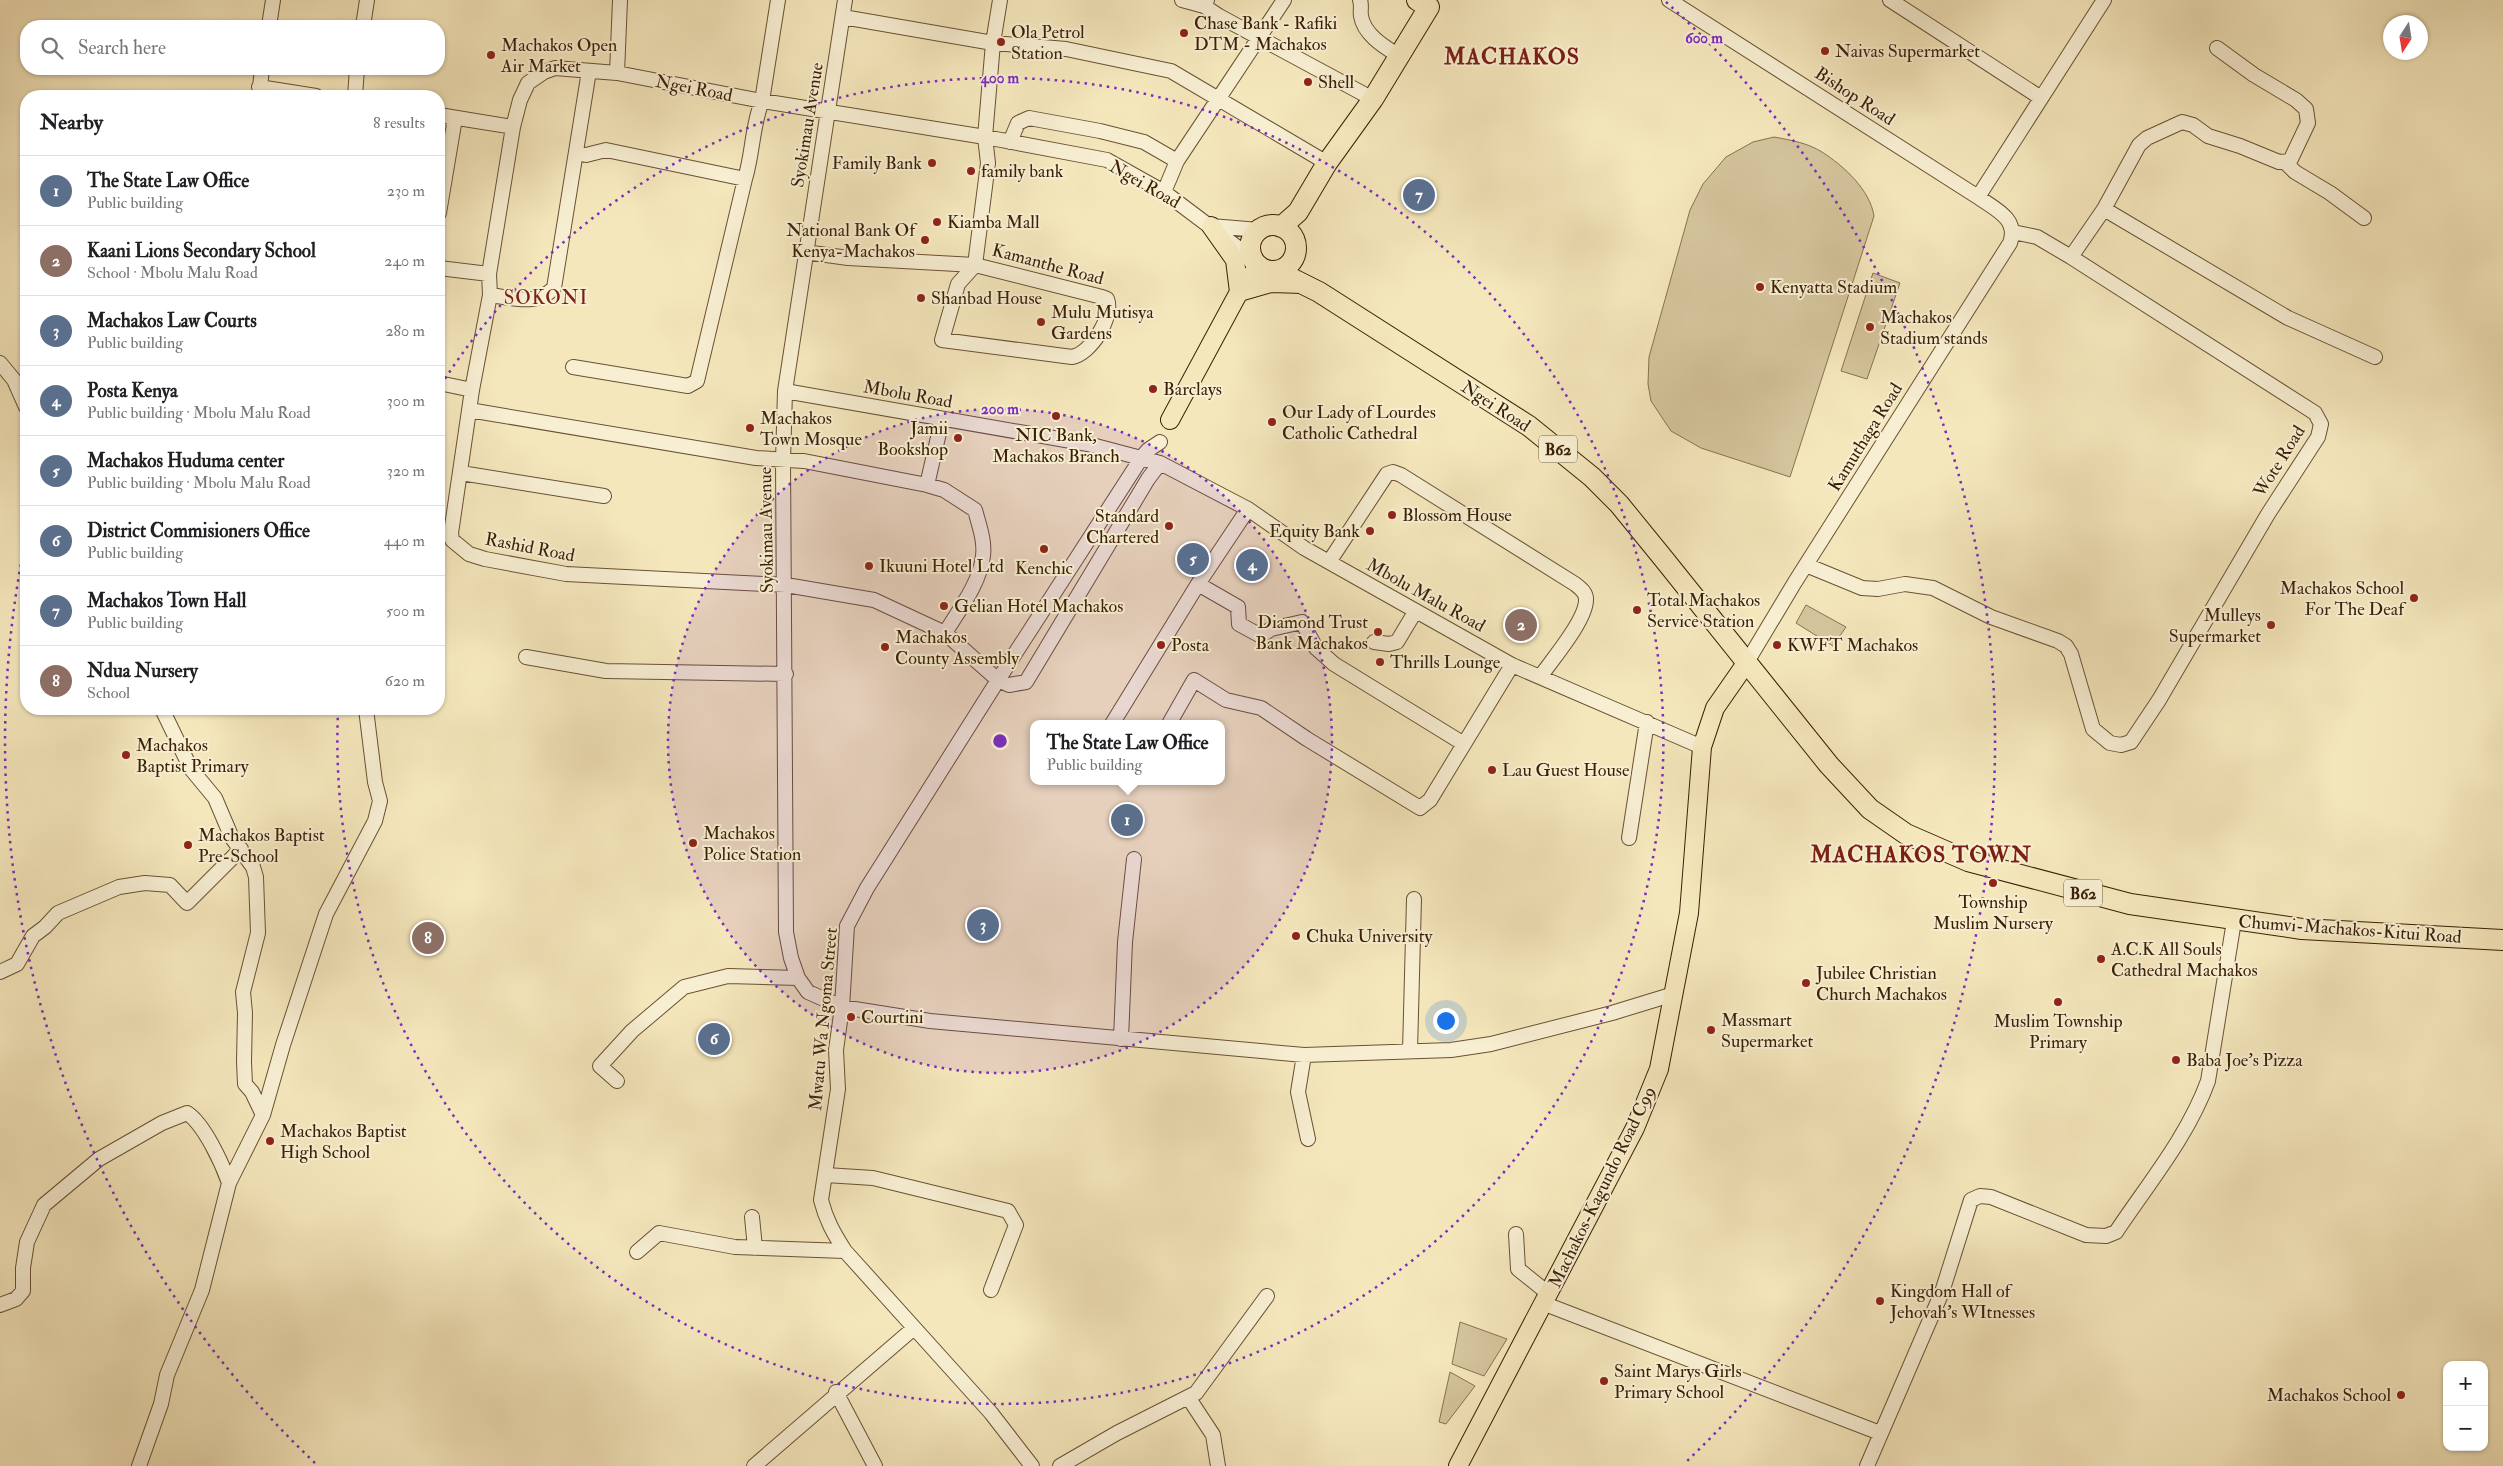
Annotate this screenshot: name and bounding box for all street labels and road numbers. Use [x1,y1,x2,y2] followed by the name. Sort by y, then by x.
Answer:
[786,60,829,189] street label: Syokimau Avenue
[1810,62,1899,131] street label: Bishop Road
[653,70,735,107] street label: Ngei Road
[1105,155,1185,214] street label: Ngei Road
[989,239,1106,290] street label: Kamanthe Road
[862,375,954,414] street label: Mbolu Road
[1457,375,1535,437] street label: Ngei Road
[1823,379,1908,496] street label: Kamuthaga Road
[2248,421,2310,502] street label: Wote Road
[1539,436,1577,462] road number: B62
[754,466,779,593] street label: Syokimau Avenue
[483,528,577,567] street label: Rashid Road
[1362,553,1489,638] street label: Mbolu Malu Road
[2064,880,2102,906] road number: B62
[2238,910,2463,949] street label: Chumvi-Machakos-Kitui Road
[804,926,843,1112] street label: Mwatu Wa Ngoma Street
[1544,1083,1661,1292] street label: Machakos-Kagundo Road C99

